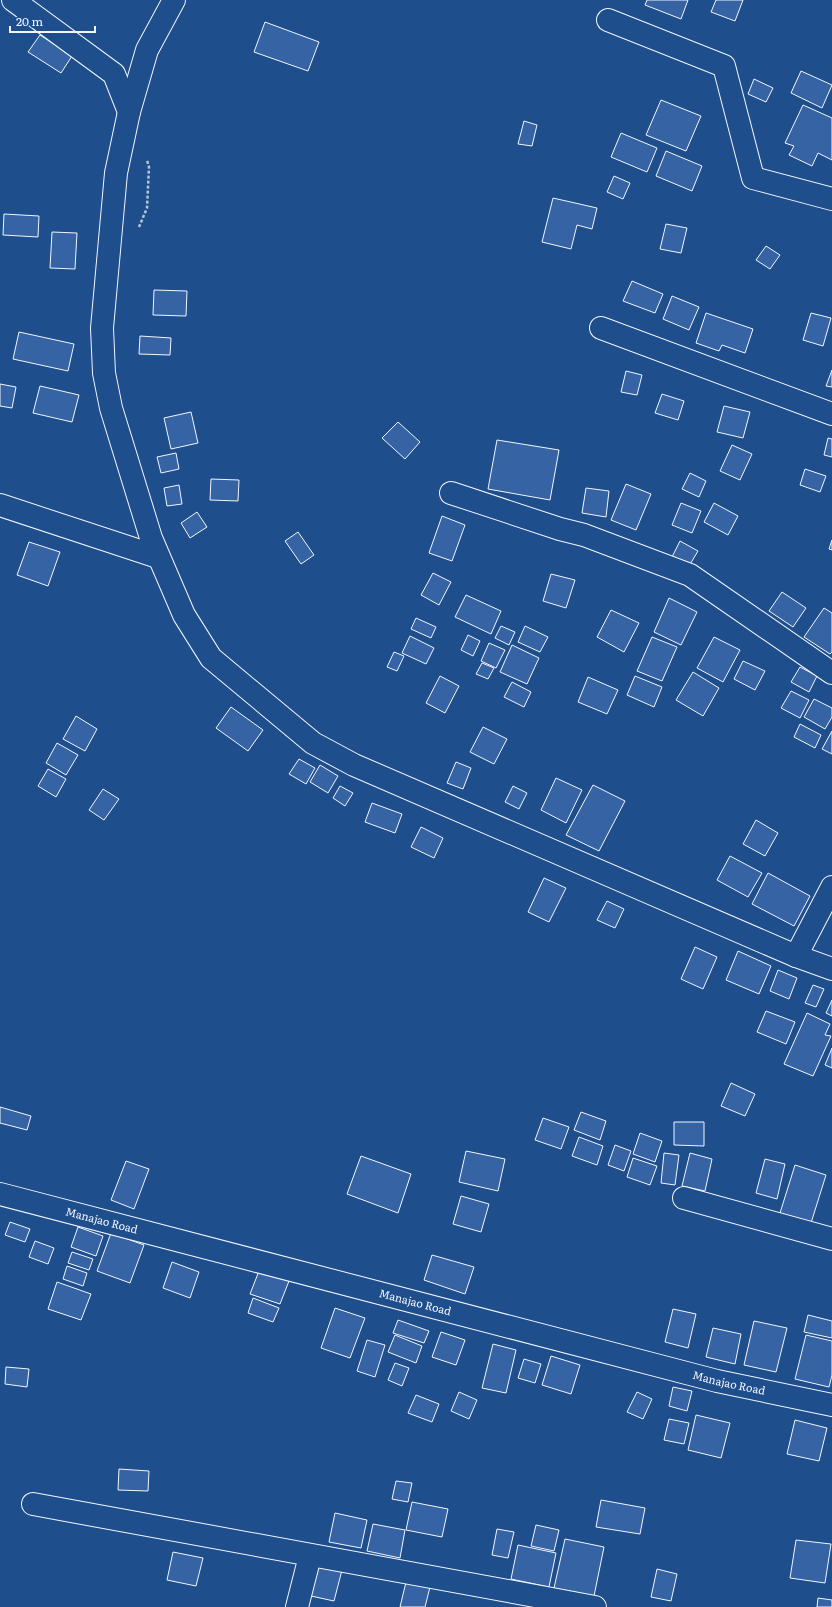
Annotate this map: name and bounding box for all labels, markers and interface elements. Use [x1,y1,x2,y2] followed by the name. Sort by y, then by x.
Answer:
[10,8,95,34] scale bar
[16,12,43,30] text: 20 m
[64,1202,140,1237] street label: Manajao Road
[377,1284,454,1318] street label: Manajao Road
[691,1366,767,1398] street label: Manajao Road

